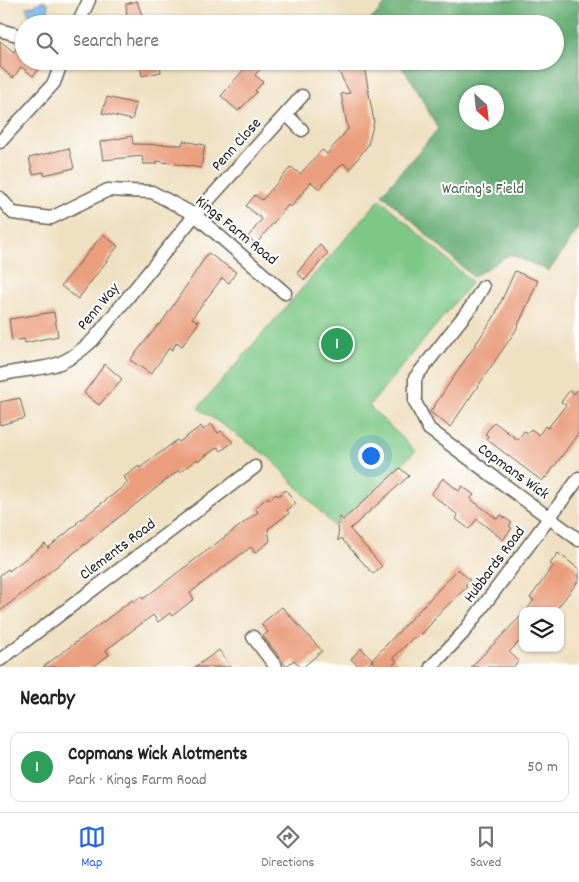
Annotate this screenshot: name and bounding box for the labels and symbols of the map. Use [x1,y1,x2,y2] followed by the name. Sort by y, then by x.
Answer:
[459,85,504,130] north arrow
[207,113,267,177] street label: Penn Close
[442,178,524,201] park label: Waring's Field
[190,191,282,271] street label: Kings Farm Road
[72,278,126,336] street label: Penn Way
[321,325,353,363] pin: 1
[472,438,554,506] street label: Copmans Wick
[358,443,384,469] your location
[75,514,161,586] street label: Clements Road
[459,522,531,608] street label: Hubbards Road

